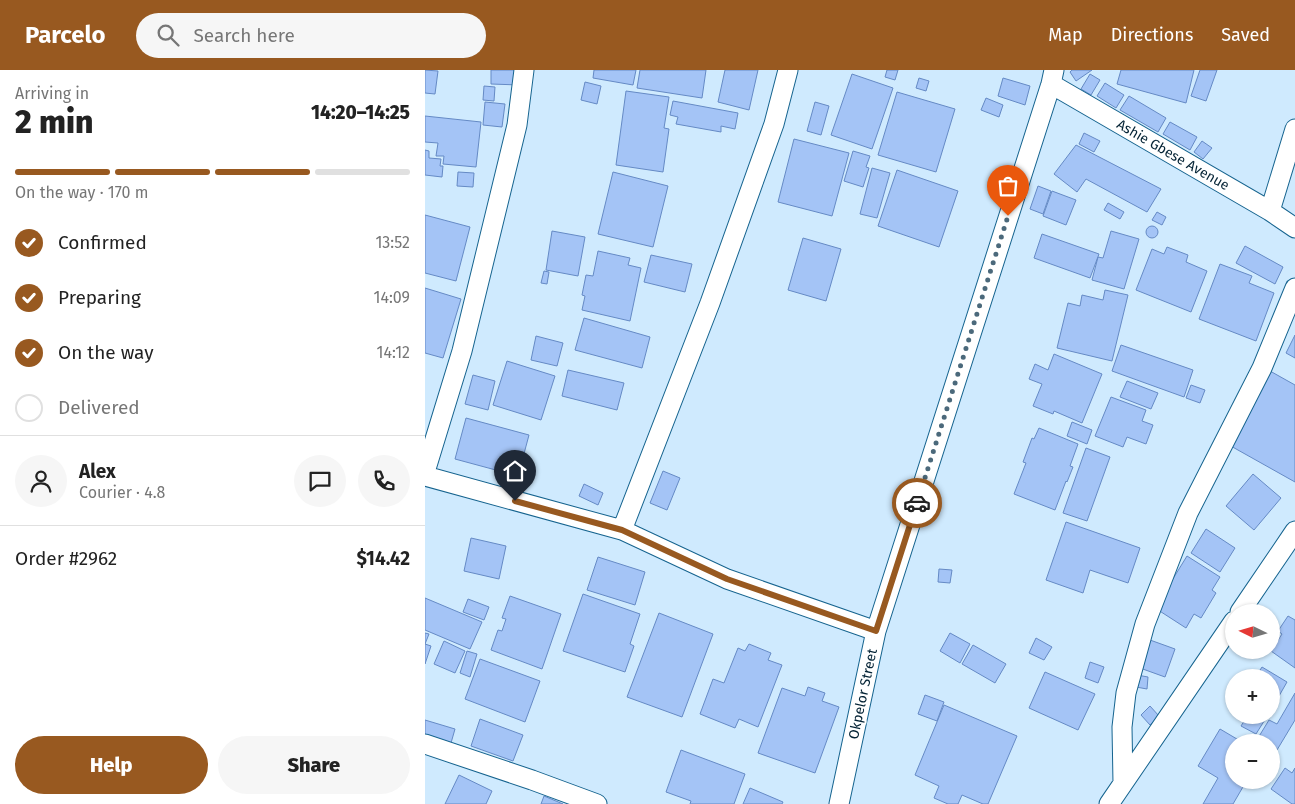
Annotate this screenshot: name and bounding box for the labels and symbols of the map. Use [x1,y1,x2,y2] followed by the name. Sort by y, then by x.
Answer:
[1114,116,1232,194] street label: Ashie Gbese Avenue
[987,165,1029,216] pin
[494,450,536,501] pin
[892,478,942,528] courier
[1225,604,1280,659] north arrow
[845,646,881,741] street label: Okpelor Street

